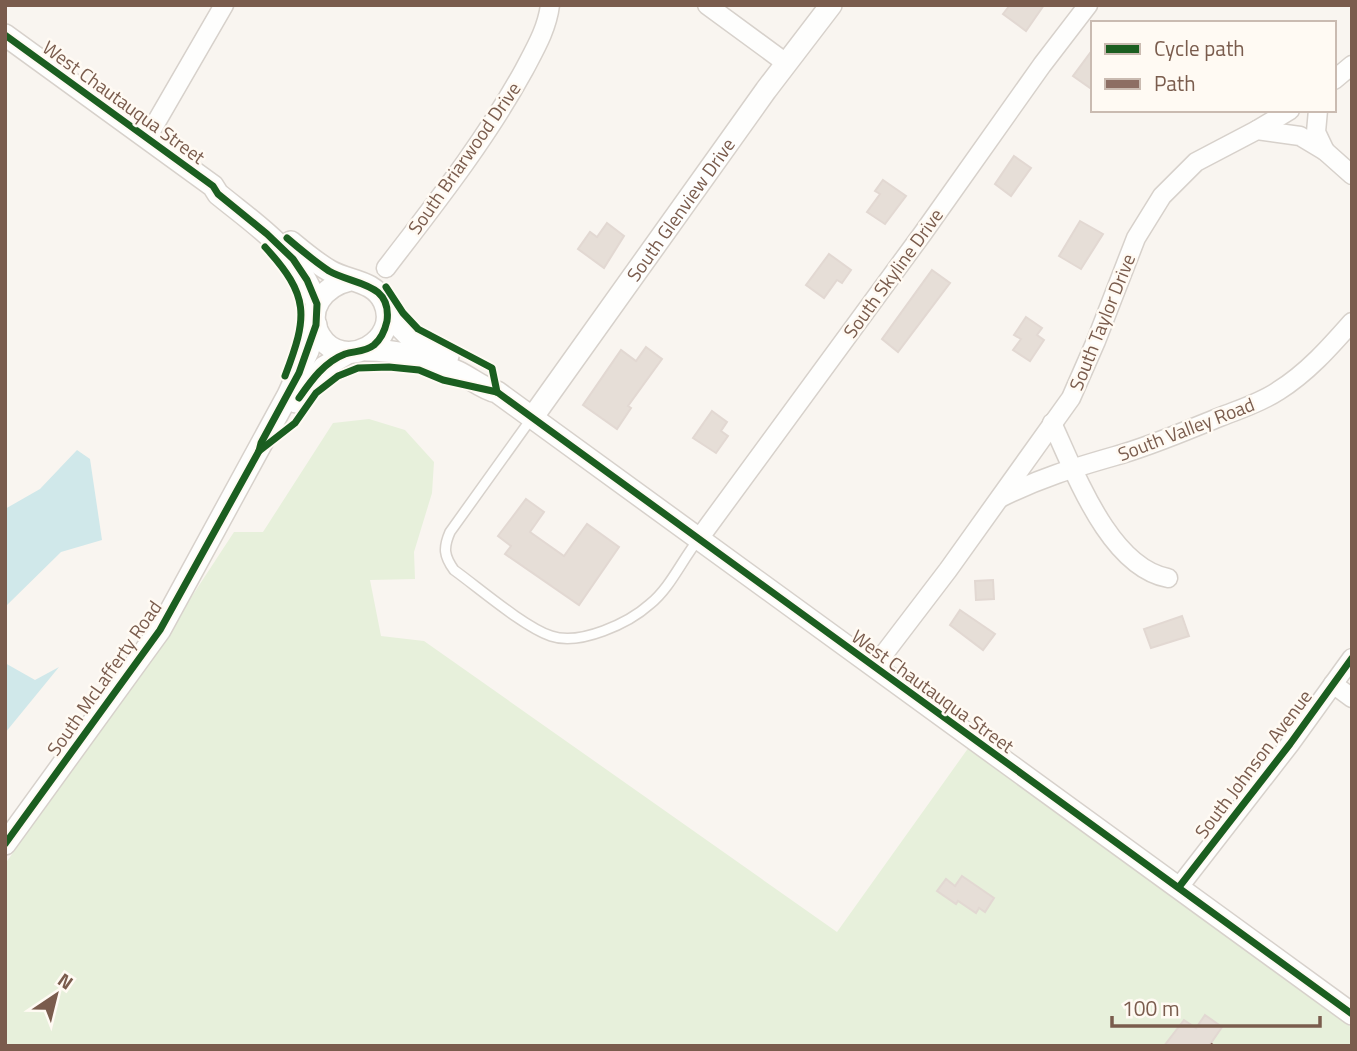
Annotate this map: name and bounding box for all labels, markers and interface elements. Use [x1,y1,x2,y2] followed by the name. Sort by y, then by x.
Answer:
[1091,21,1336,112] legend
[1154,32,1245,64] text: Cycle path
[37,33,212,171] street label: West Chautauqua Street
[1154,67,1196,99] text: Path
[400,76,527,240] street label: South Briarwood Drive
[619,132,742,287] street label: South Glenview Drive
[836,202,950,344] street label: South Skyline Drive
[1061,249,1142,395] street label: South Taylor Drive
[1113,389,1258,468] street label: South Valley Road
[39,594,168,761] street label: South McLafferty Road
[846,622,1021,760] street label: West Chautauqua Street
[1187,683,1318,844] street label: South Johnson Avenue
[21,960,91,1030] north arrow
[52,965,80,996] text: N
[1112,984,1320,1028] scale bar
[1122,992,1179,1024] text: 100 m

